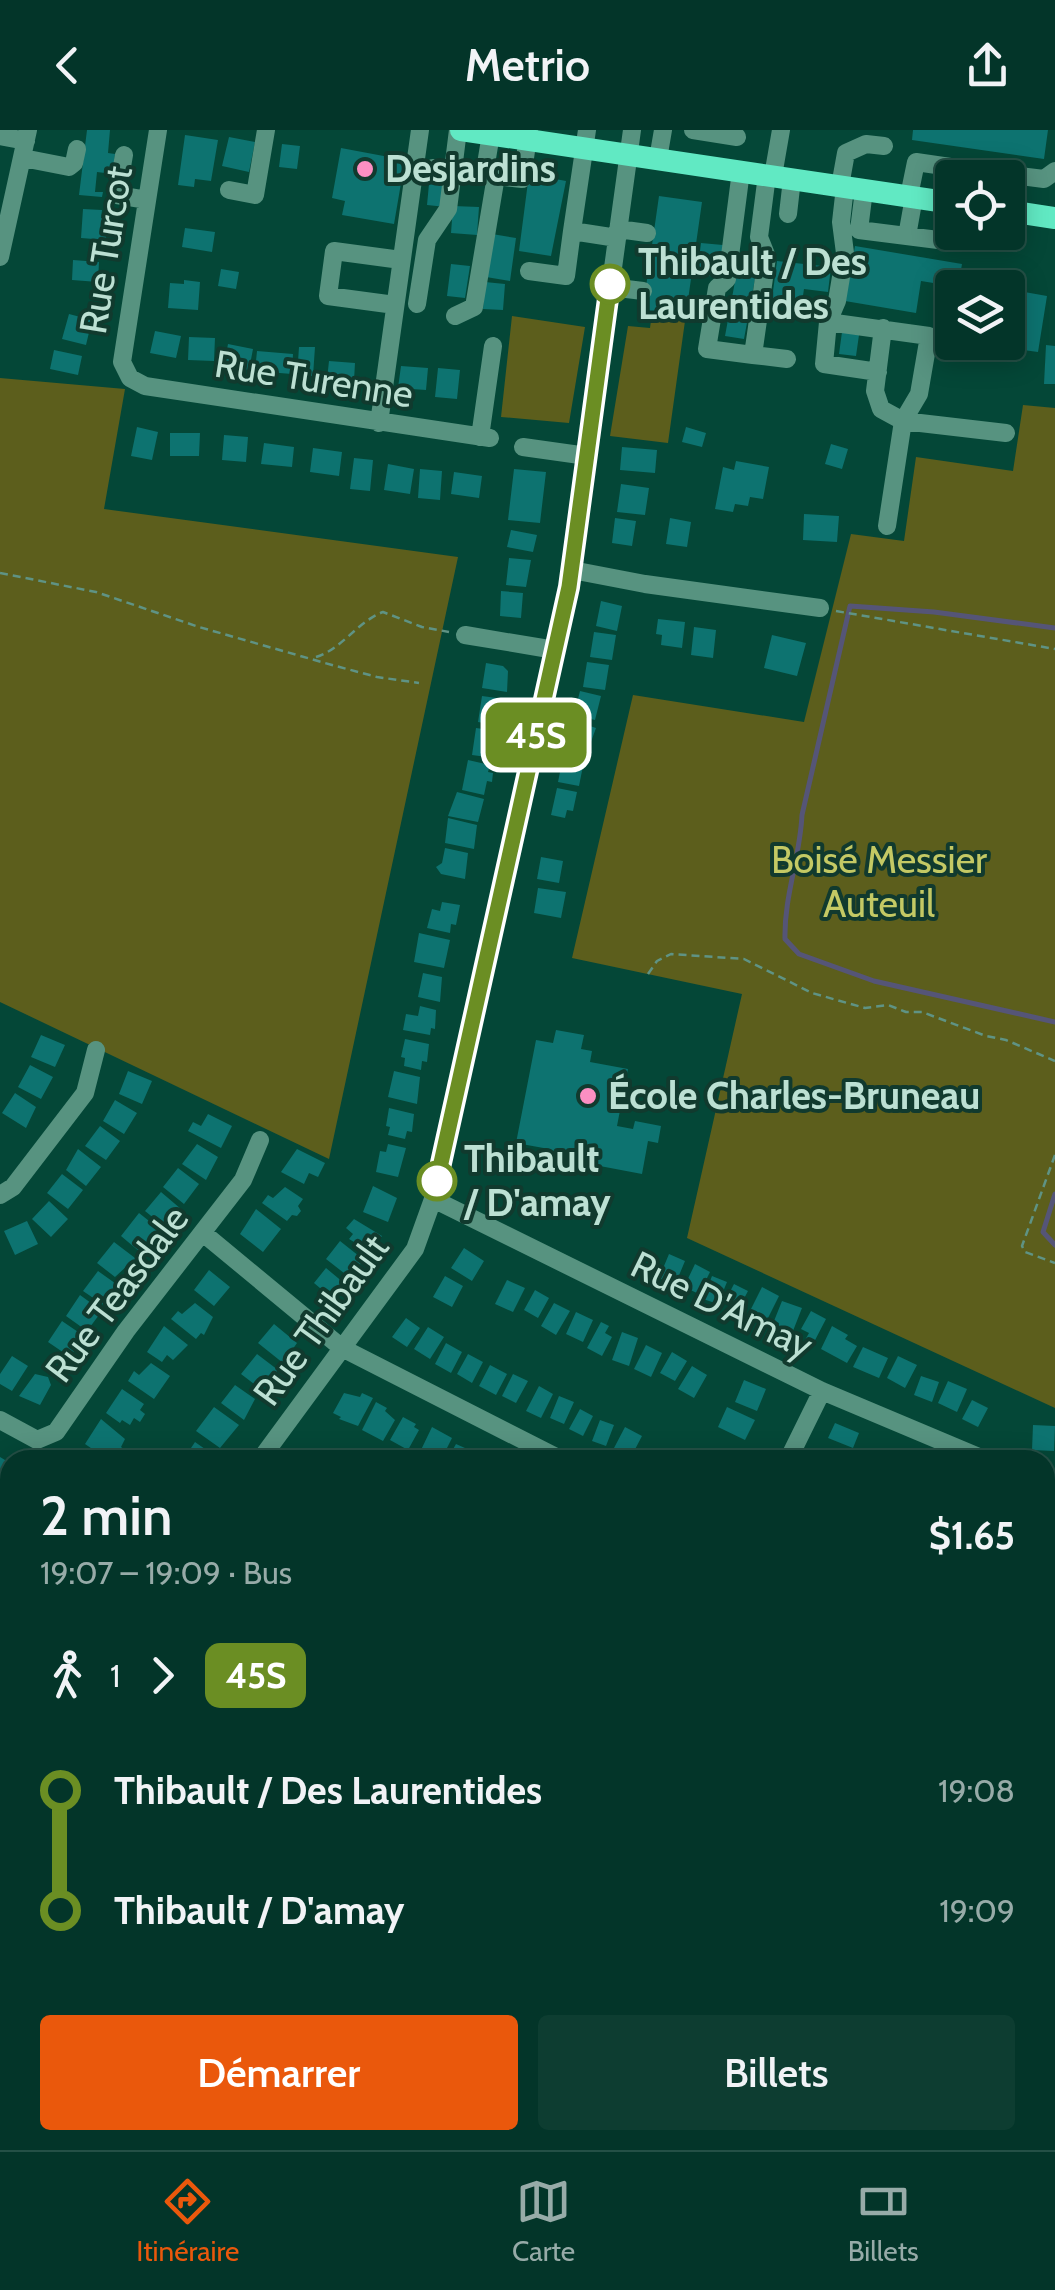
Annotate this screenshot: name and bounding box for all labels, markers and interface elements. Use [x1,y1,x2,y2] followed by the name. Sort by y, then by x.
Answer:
[40,38,95,93] icon: back
[465,38,590,92] text: Metrio
[960,38,1015,93] icon: share
[385,145,556,192] place label: Desjardins
[354,158,376,180] marker: Desjardins
[935,160,1025,360] map controls
[935,160,1025,250] button: locate
[69,163,142,337] street label: Rue Turcot
[638,238,867,329] place label: Thibault / Des Laurentides
[591,265,629,303] marker: Thibault / Des Laurentides
[935,270,1025,360] button: layers
[212,340,417,417] street label: Rue Turenne
[478,702,594,768] line badge: 45S
[506,714,566,757] text: 45S
[771,836,987,927] park label: Boisé Messier Auteuil
[608,1072,980,1119] place label: École Charles-Bruneau
[577,1085,599,1107] marker: École Charles-Bruneau
[463,1135,611,1226] place label: Thibault / D'amay
[418,1162,456,1200] marker: Thibault / D'amay
[35,1196,198,1391] street label: Rue Teasdale
[243,1225,398,1414] street label: Rue Thibault
[624,1240,821,1369] street label: Rue D'Amay
[40,1482,172,1549] text: 2 min
[929,1512,1015,1559] text: $1.65
[40,1553,292,1592] text: 19:07 – 19:09 · Bus
[40,1648,95,1703] icon: walk
[135,1648,190,1703] icon: forward
[225,1654,286,1697] text: 45S
[110,1656,120,1695] text: 1
[114,1767,542,1814] text: Thibault / Des Laurentides
[938,1771,1015,1810] text: 19:08
[114,1887,404,1934] text: Thibault / D'amay
[939,1891,1015,1930] text: 19:09
[40,2015,518,2130] button: Démarrer
[538,2015,1015,2130] button: Billets
[136,2174,239,2268] tab: Itinéraire
[512,2174,575,2268] tab: Carte
[848,2174,919,2268] tab: Billets

